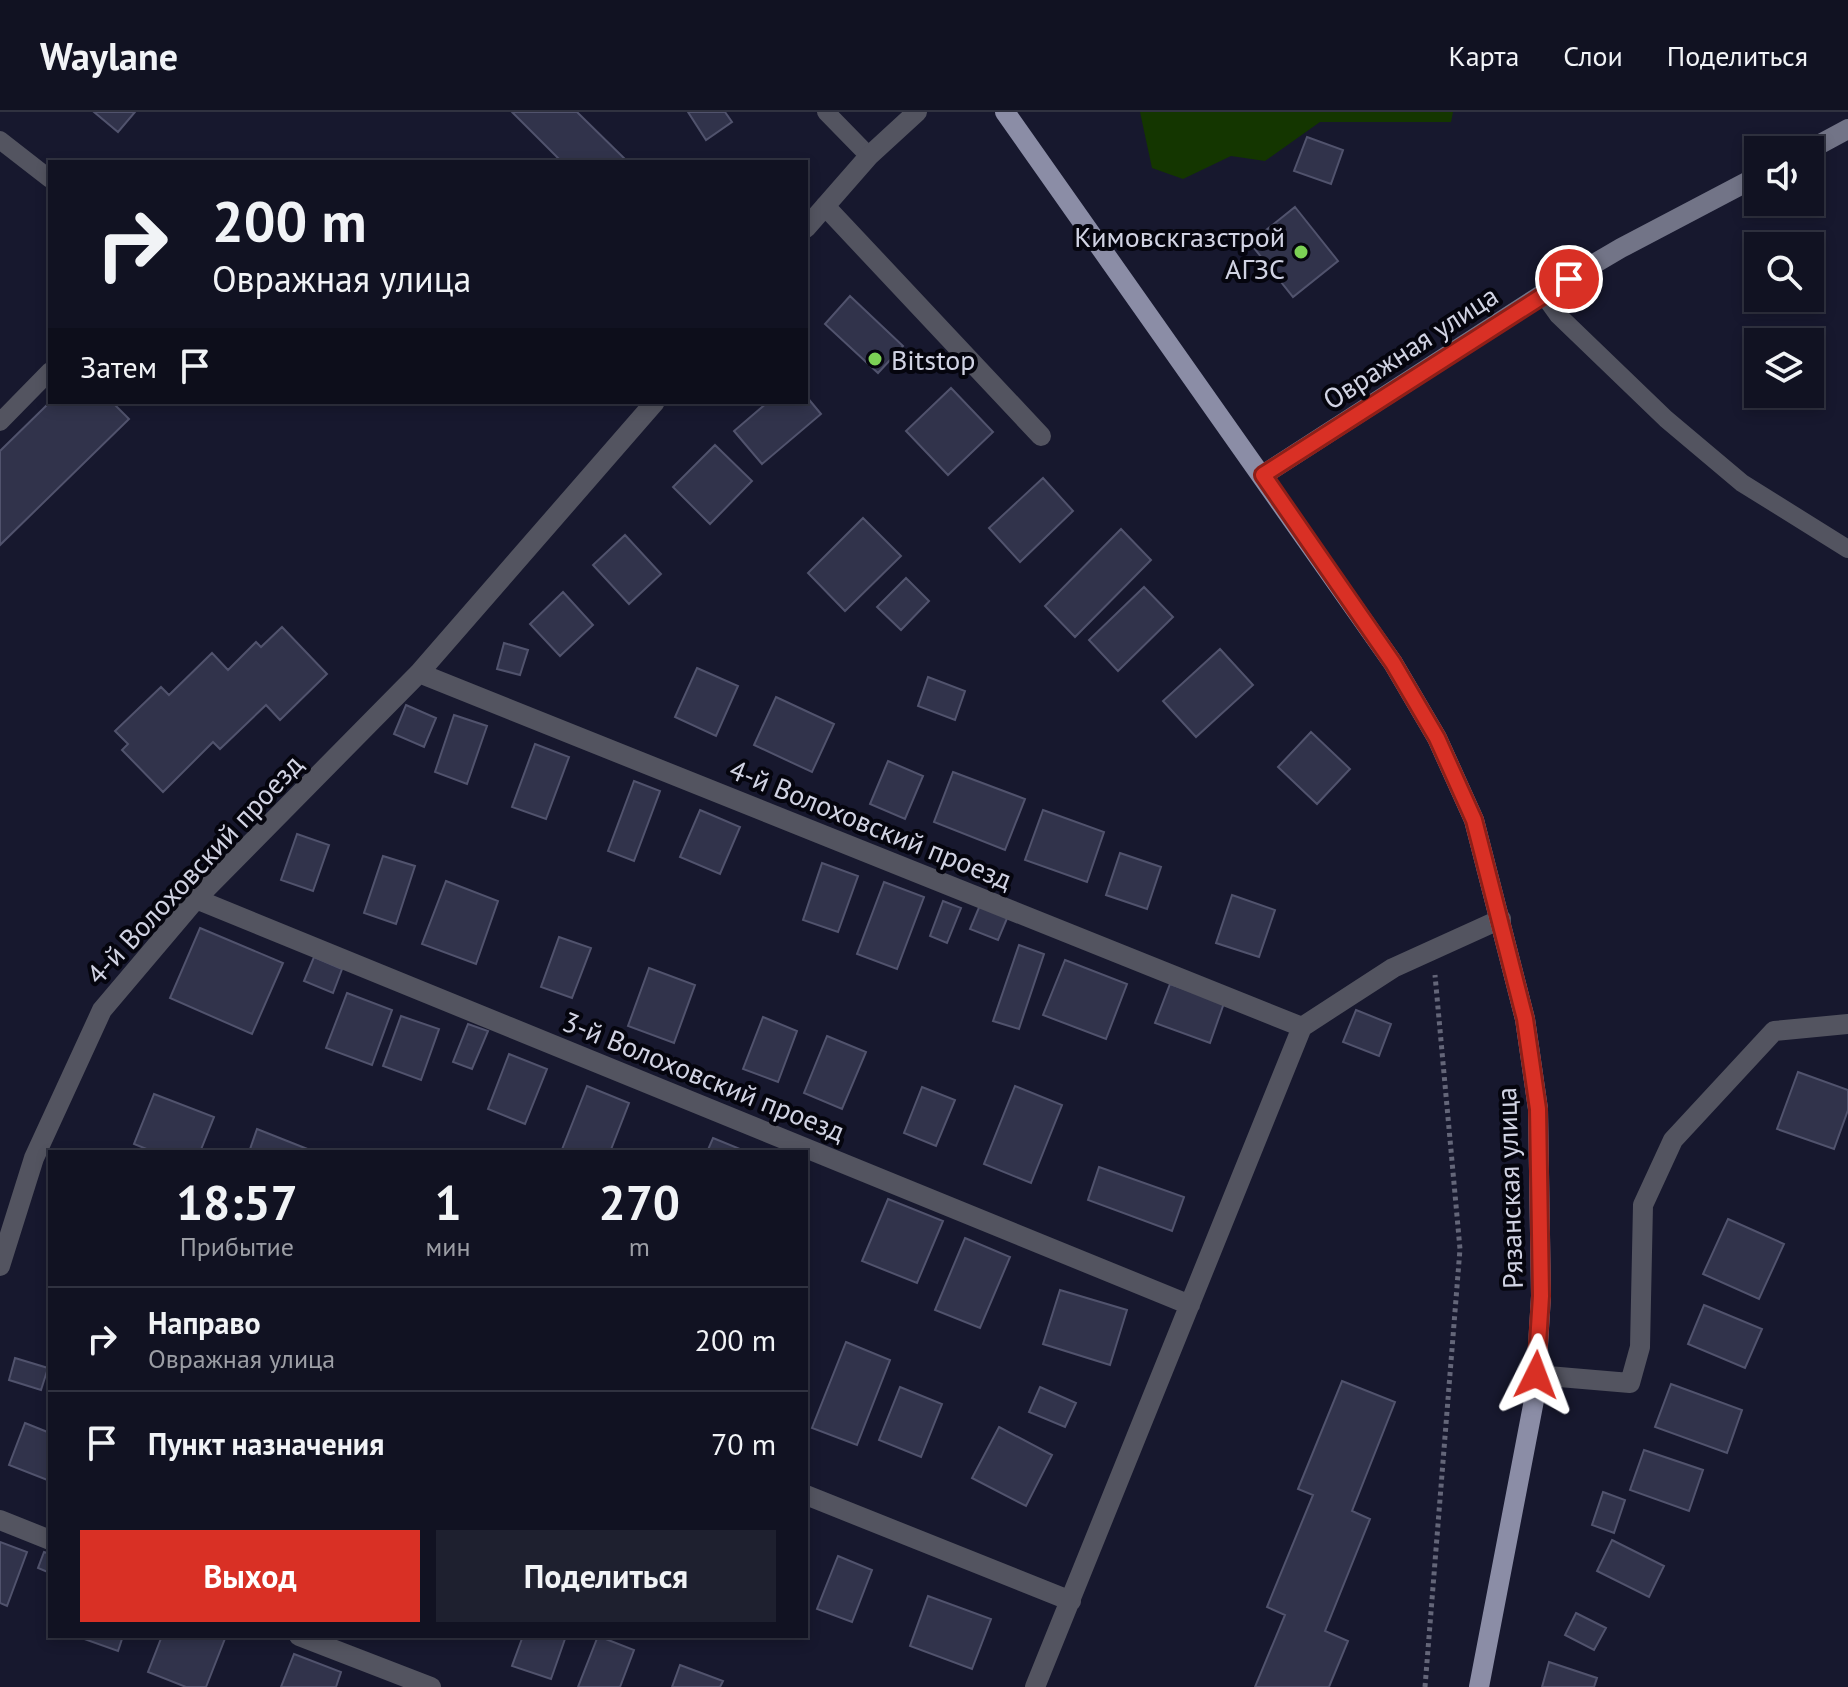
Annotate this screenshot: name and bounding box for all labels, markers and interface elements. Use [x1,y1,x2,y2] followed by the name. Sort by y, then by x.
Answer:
[40,31,178,80] text: Waylane
[1449,37,1519,74] text: Карта
[1563,37,1623,74] text: Слои
[1667,37,1808,74] text: Поделиться
[1744,136,1824,408] map controls
[1744,136,1824,216] button: sound
[212,185,367,257] text: 200 m
[80,192,184,296] icon: right
[1074,218,1285,287] place label: Кимовскгазстрой АГЗС
[1744,232,1824,312] button: search
[1292,243,1310,261] marker: Кимовскгазстрой АГЗС
[1535,245,1603,313] pin
[212,255,471,302] text: Овражная улица
[1547,257,1591,301] icon: arrive
[1315,277,1505,417] street label: Овражная улица
[1744,328,1824,408] button: layers
[891,341,975,378] place label: Bitstop
[173,344,217,388] icon: arrive
[80,347,157,386] text: Затем
[866,350,884,368] marker: Bitstop
[78,746,310,992] street label: 4-й Волоховский проезд
[724,750,1018,898] street label: 4-й Волоховский проезд
[557,1002,851,1150] street label: 3-й Волоховский проезд
[1487,1087,1531,1289] street label: Рязанская улица
[176,1171,298,1233] text: 18:57
[434,1171,462,1233] text: 1
[598,1171,680,1233] text: 270
[180,1230,294,1263] text: Прибытие
[426,1230,471,1263] text: мин
[629,1230,650,1263] text: m
[148,1303,261,1342] text: Направо
[80,1317,124,1361] icon: right
[695,1320,776,1359] text: 200 m
[1494,1333,1578,1417] position arrow
[148,1342,335,1375] text: Овражная улица
[80,1421,124,1465] icon: arrive
[148,1424,384,1463] text: Пункт назначения
[711,1424,776,1463] text: 70 m
[80,1530,420,1622] button: Выход
[436,1530,776,1622] button: Поделиться

